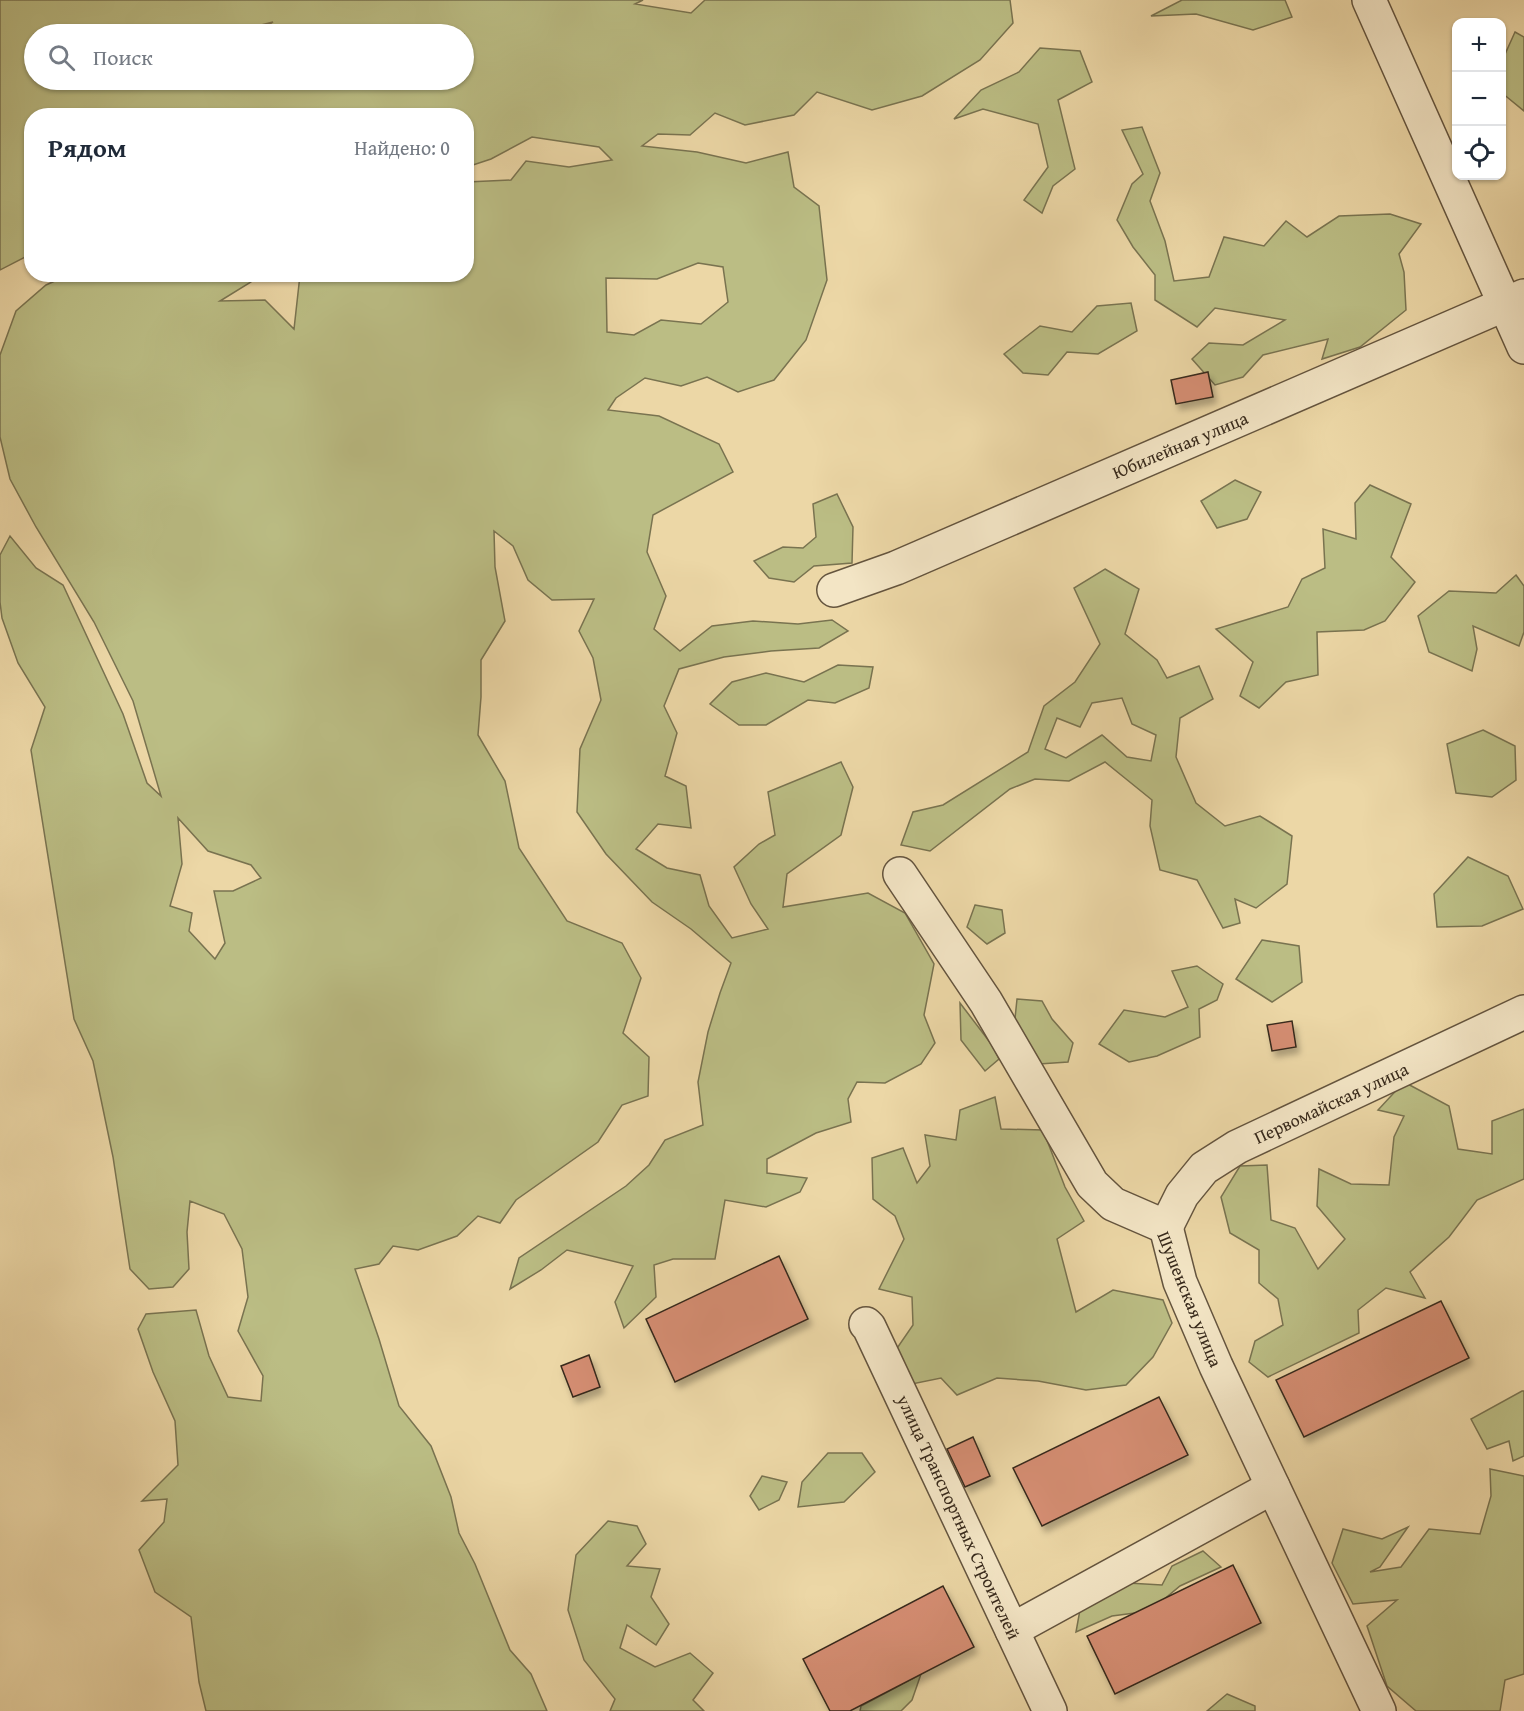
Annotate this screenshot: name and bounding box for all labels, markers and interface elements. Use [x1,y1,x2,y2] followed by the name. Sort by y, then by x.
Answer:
[1452,18,1506,180] map controls
[1452,18,1506,72] button: +
[24,24,474,90] search box
[45,41,78,74] icon: search
[93,41,153,73] text: Поиск
[1452,72,1506,126] button: −
[1452,126,1506,180] button: locate
[48,128,126,167] text: Рядом
[354,133,450,162] text: Найдено: 0
[1108,404,1252,486] street label: Юбилейная улица
[1249,1055,1413,1151] street label: Первомайская улица
[1150,1227,1230,1371] street label: Шушенская улица
[890,1389,1028,1644] street label: улица Транспортных Строителей

